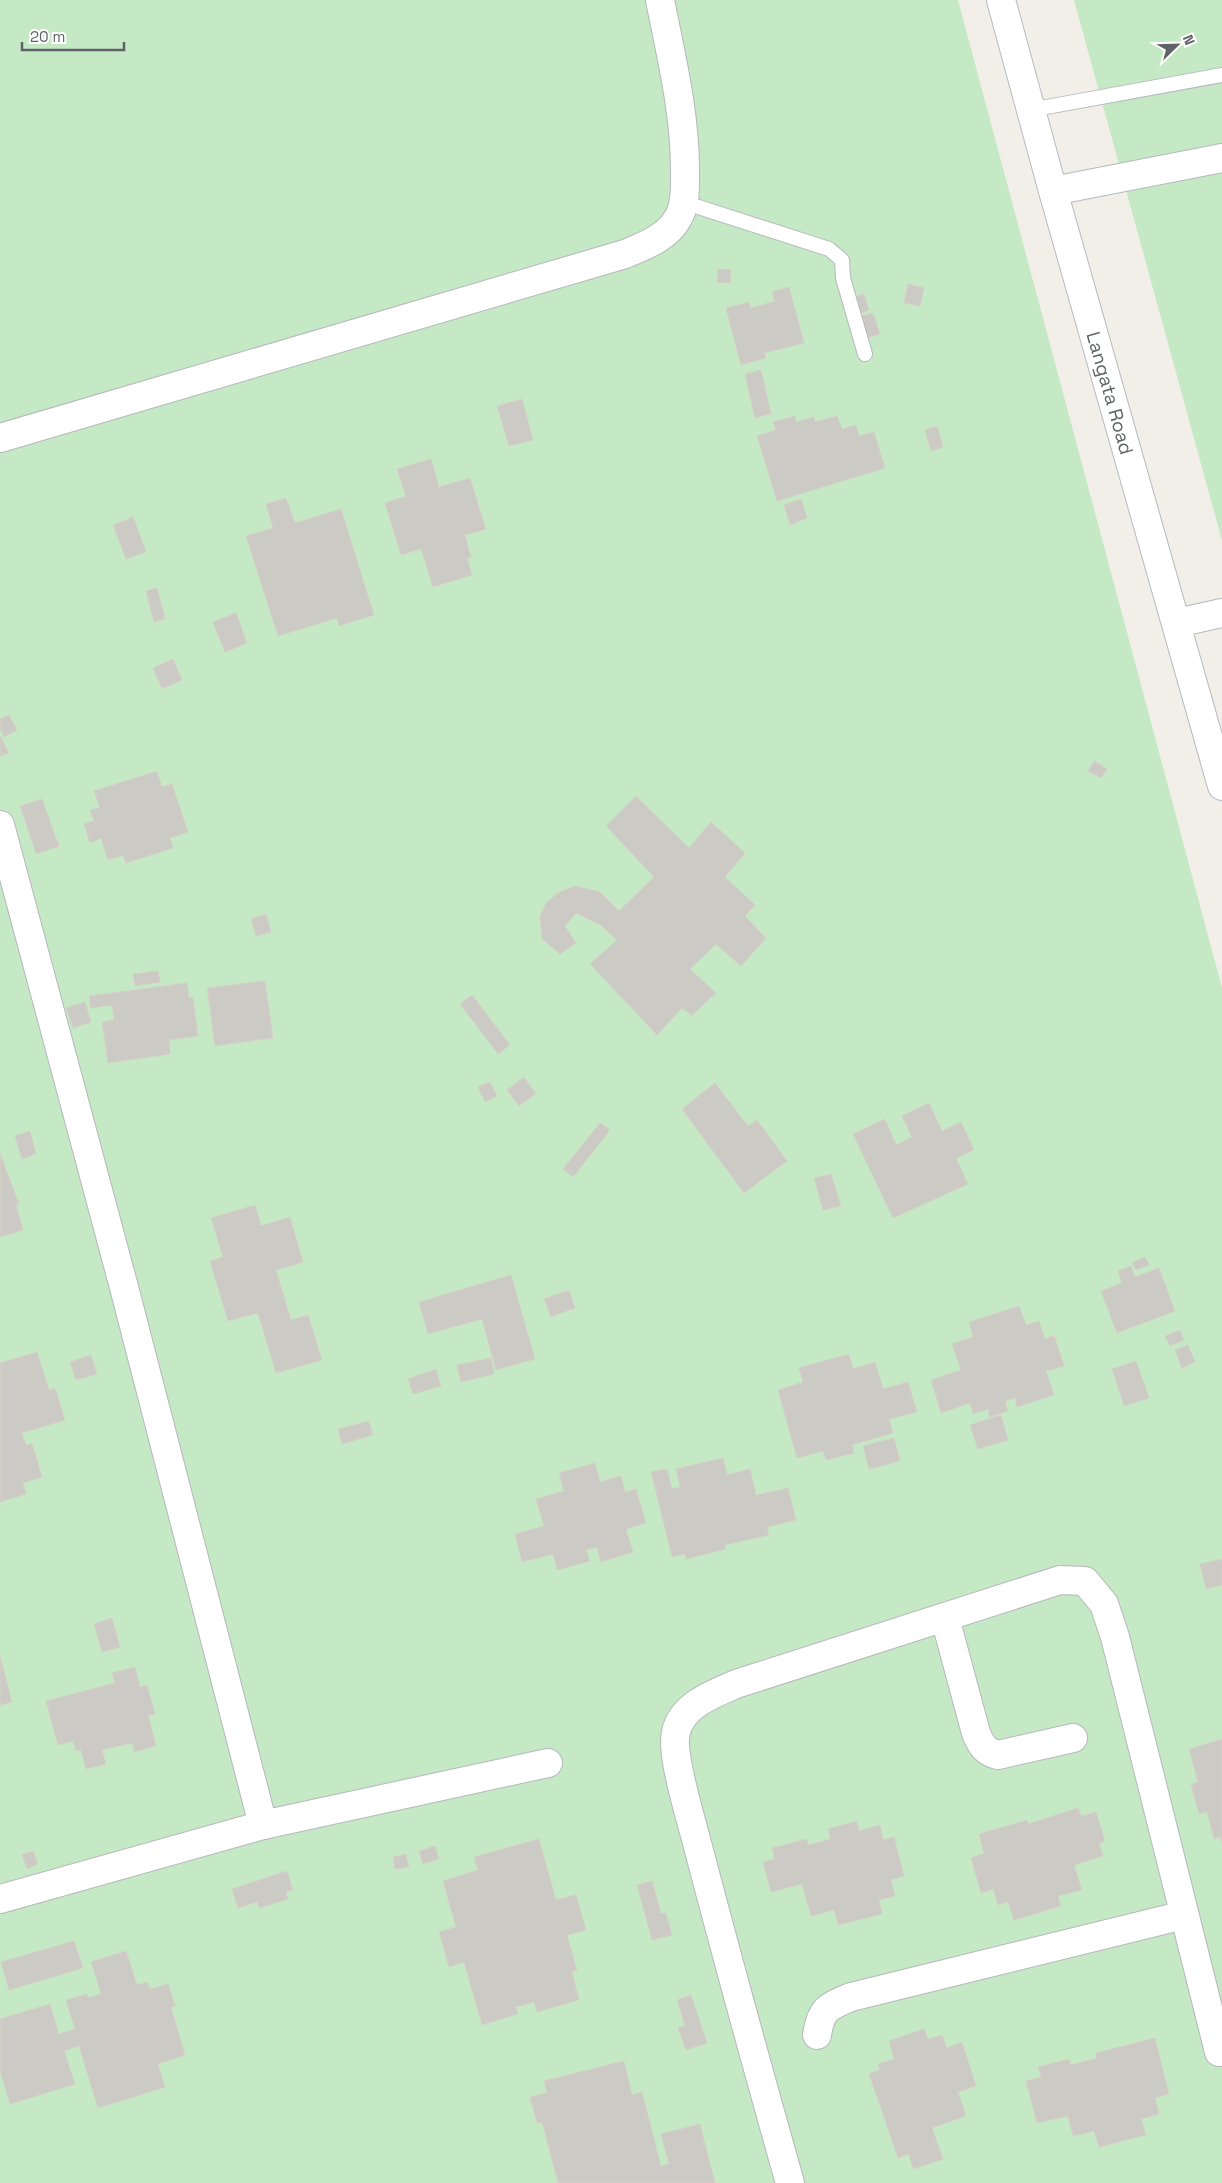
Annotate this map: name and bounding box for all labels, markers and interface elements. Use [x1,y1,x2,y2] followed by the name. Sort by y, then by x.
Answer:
[22,20,125,52] scale bar
[1152,20,1202,70] north arrow
[30,27,65,46] text: 20 m
[1179,32,1199,48] text: N
[1081,329,1140,457] street label: Langata Road

